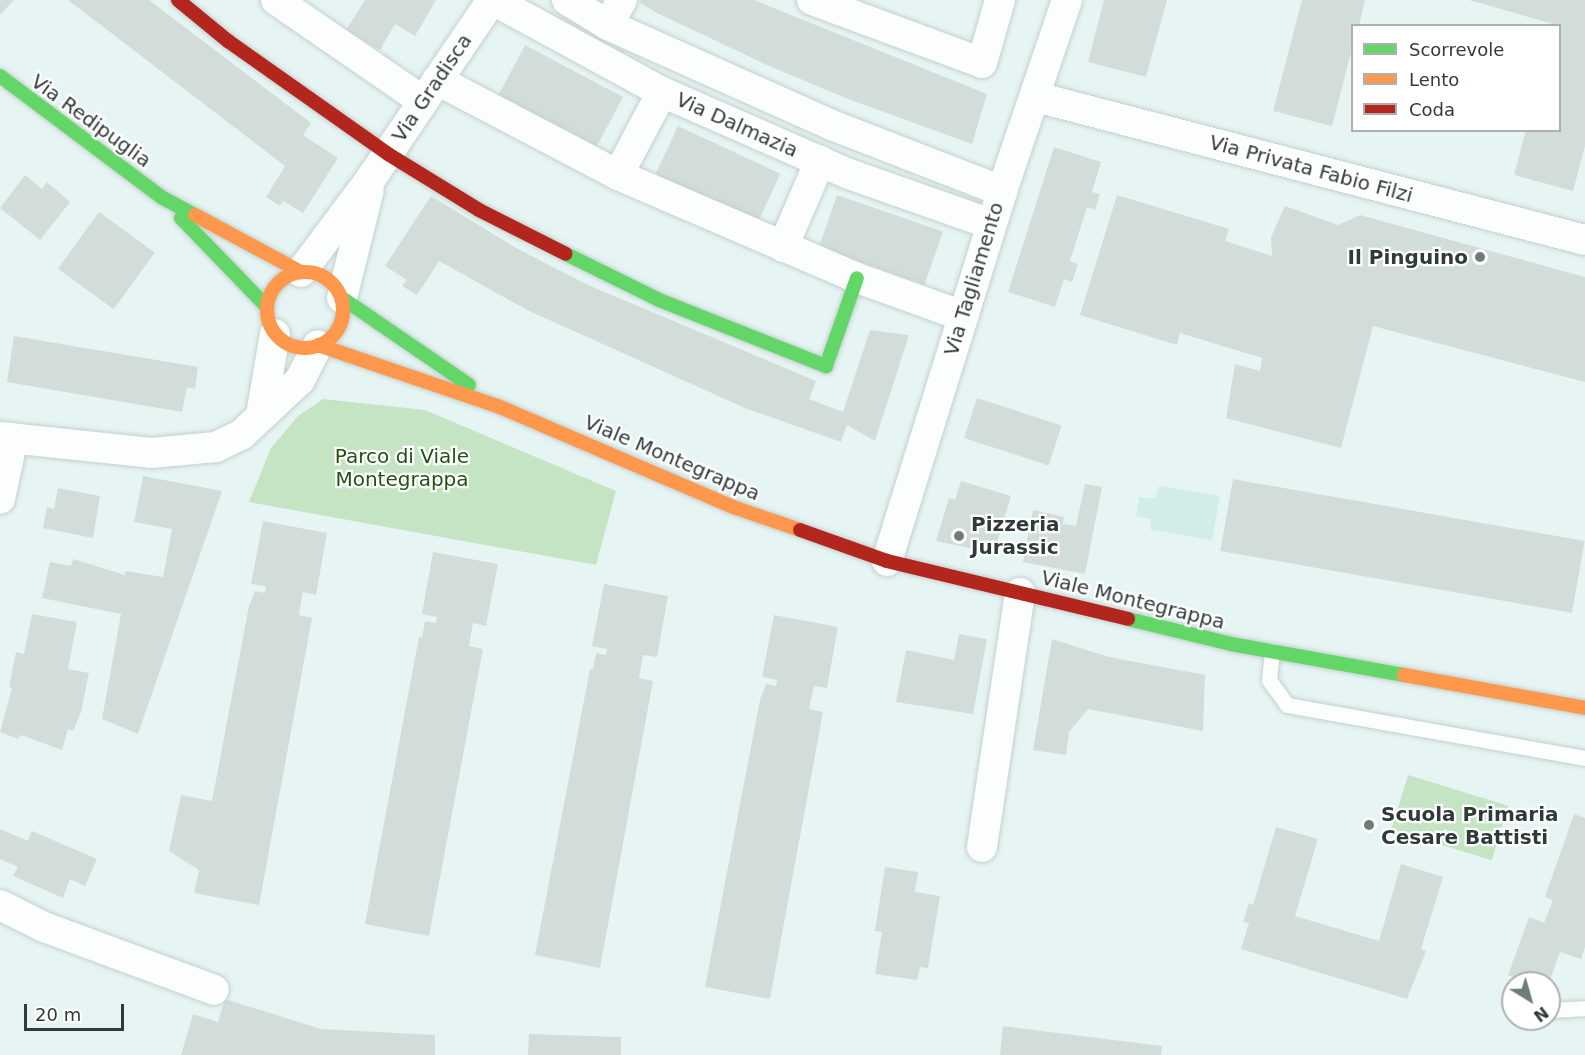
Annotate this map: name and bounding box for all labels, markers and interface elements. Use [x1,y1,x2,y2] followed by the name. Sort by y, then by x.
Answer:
[1351,24,1561,132] legend
[387,29,477,147] street label: Via Gradisca
[1409,39,1504,60] text: Scorrevole
[26,69,156,173] street label: Via Redipuglia
[1409,69,1459,90] text: Lento
[672,87,802,163] street label: Via Dalmazia
[1409,99,1455,120] text: Coda
[1207,130,1415,208] street label: Via Privata Fabio Filzi
[939,199,1009,359] street label: Via Tagliamento
[1348,245,1468,269] place label: Il Pinguino
[1473,250,1487,264] marker: Il Pinguino
[581,410,763,506] street label: Viale Montegrappa
[335,445,469,492] park label: Parco di Viale Montegrappa
[971,512,1060,559] place label: Pizzeria Jurassic
[952,529,966,543] marker: Pizzeria Jurassic
[1039,566,1227,634] street label: Viale Montegrappa
[1381,802,1558,849] place label: Scuola Primaria Cesare Battisti
[1362,818,1376,832] marker: Scuola Primaria Cesare Battisti
[1501,971,1561,1031] north arrow
[27,992,128,1030] scale bar
[1530,1003,1552,1026] text: N
[35,1004,81,1025] text: 20 m

